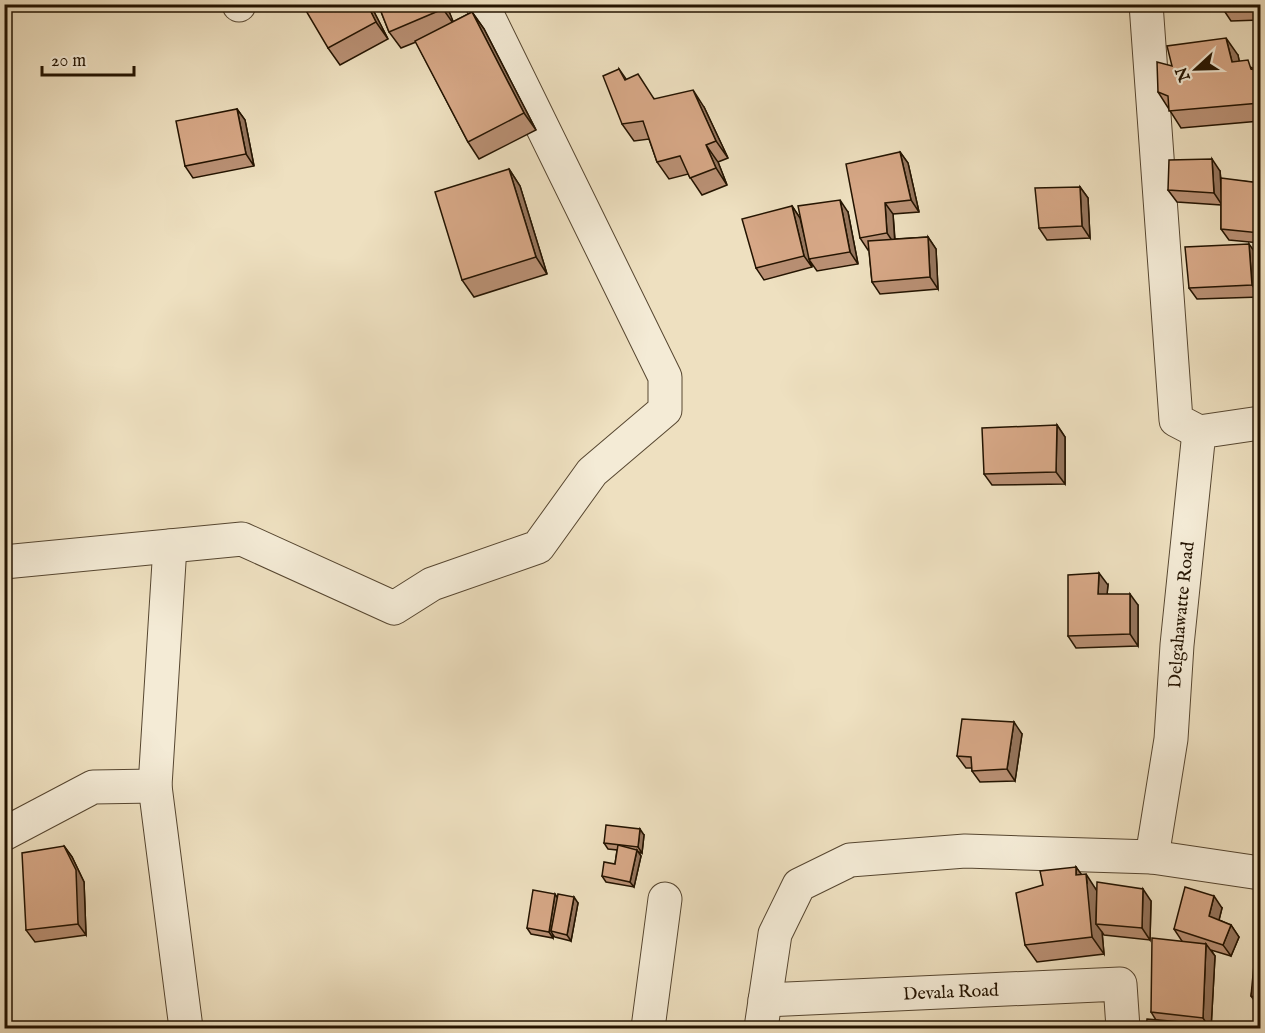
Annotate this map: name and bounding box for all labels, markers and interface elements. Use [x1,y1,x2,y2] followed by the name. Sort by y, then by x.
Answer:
[42,39,134,77] scale bar
[1166,39,1226,99] north arrow
[51,50,86,73] text: 20 m
[1172,64,1196,85] text: N
[1164,540,1201,689] street label: Delgahawatte Road
[903,979,1000,1007] street label: Devala Road

